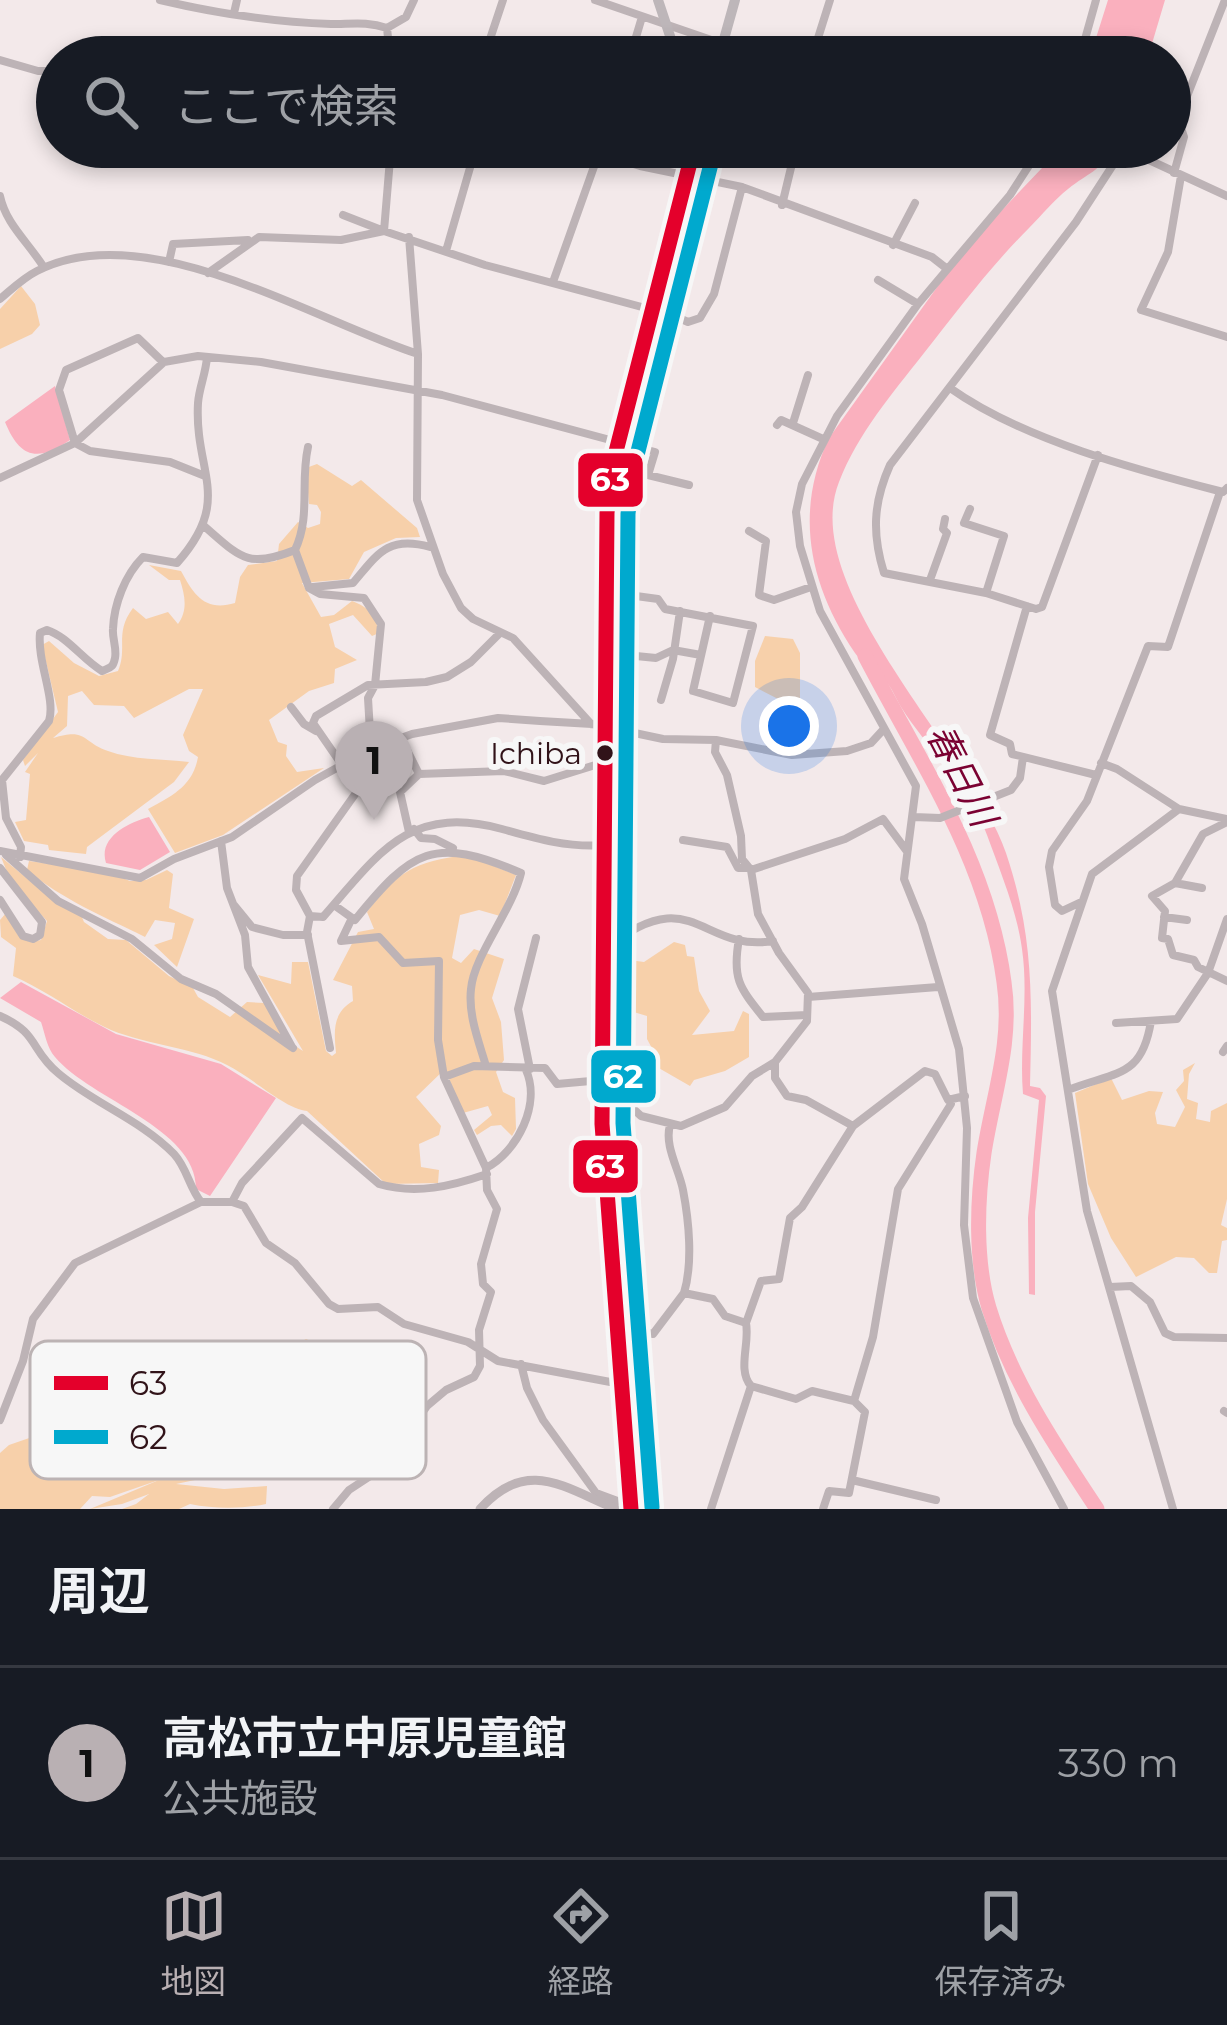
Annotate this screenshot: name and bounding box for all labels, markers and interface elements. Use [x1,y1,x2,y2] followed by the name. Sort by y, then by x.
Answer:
[36,36,1191,168] search box
[78,69,144,135] icon: search
[174,78,399,133] text: ここで検索
[576,451,645,509] line badge: 63
[590,459,630,499] text: 63
[759,696,819,756] your location
[918,717,1008,837] water label: 春日川
[335,721,413,820] pin: 1
[490,735,582,772] place label: Ichiba
[594,742,616,764] marker: Ichiba
[589,1048,658,1105] line badge: 62
[603,1056,643,1096] text: 62
[571,1138,640,1195] line badge: 63
[585,1146,625,1186] text: 63
[30,1341,426,1479] legend
[129,1363,168,1403] text: 63
[129,1417,168,1457] text: 62
[48,1560,150,1622] text: 周辺
[162,1710,567,1765] text: 高松市立中原児童館
[79,1739,95,1787] text: 1
[1058,1739,1179,1787] text: 330 m
[162,1774,318,1822] text: 公共施設
[161,1883,227,2003] tab: 地図
[548,1883,614,2003] tab: 経路
[935,1883,1067,2003] tab: 保存済み

